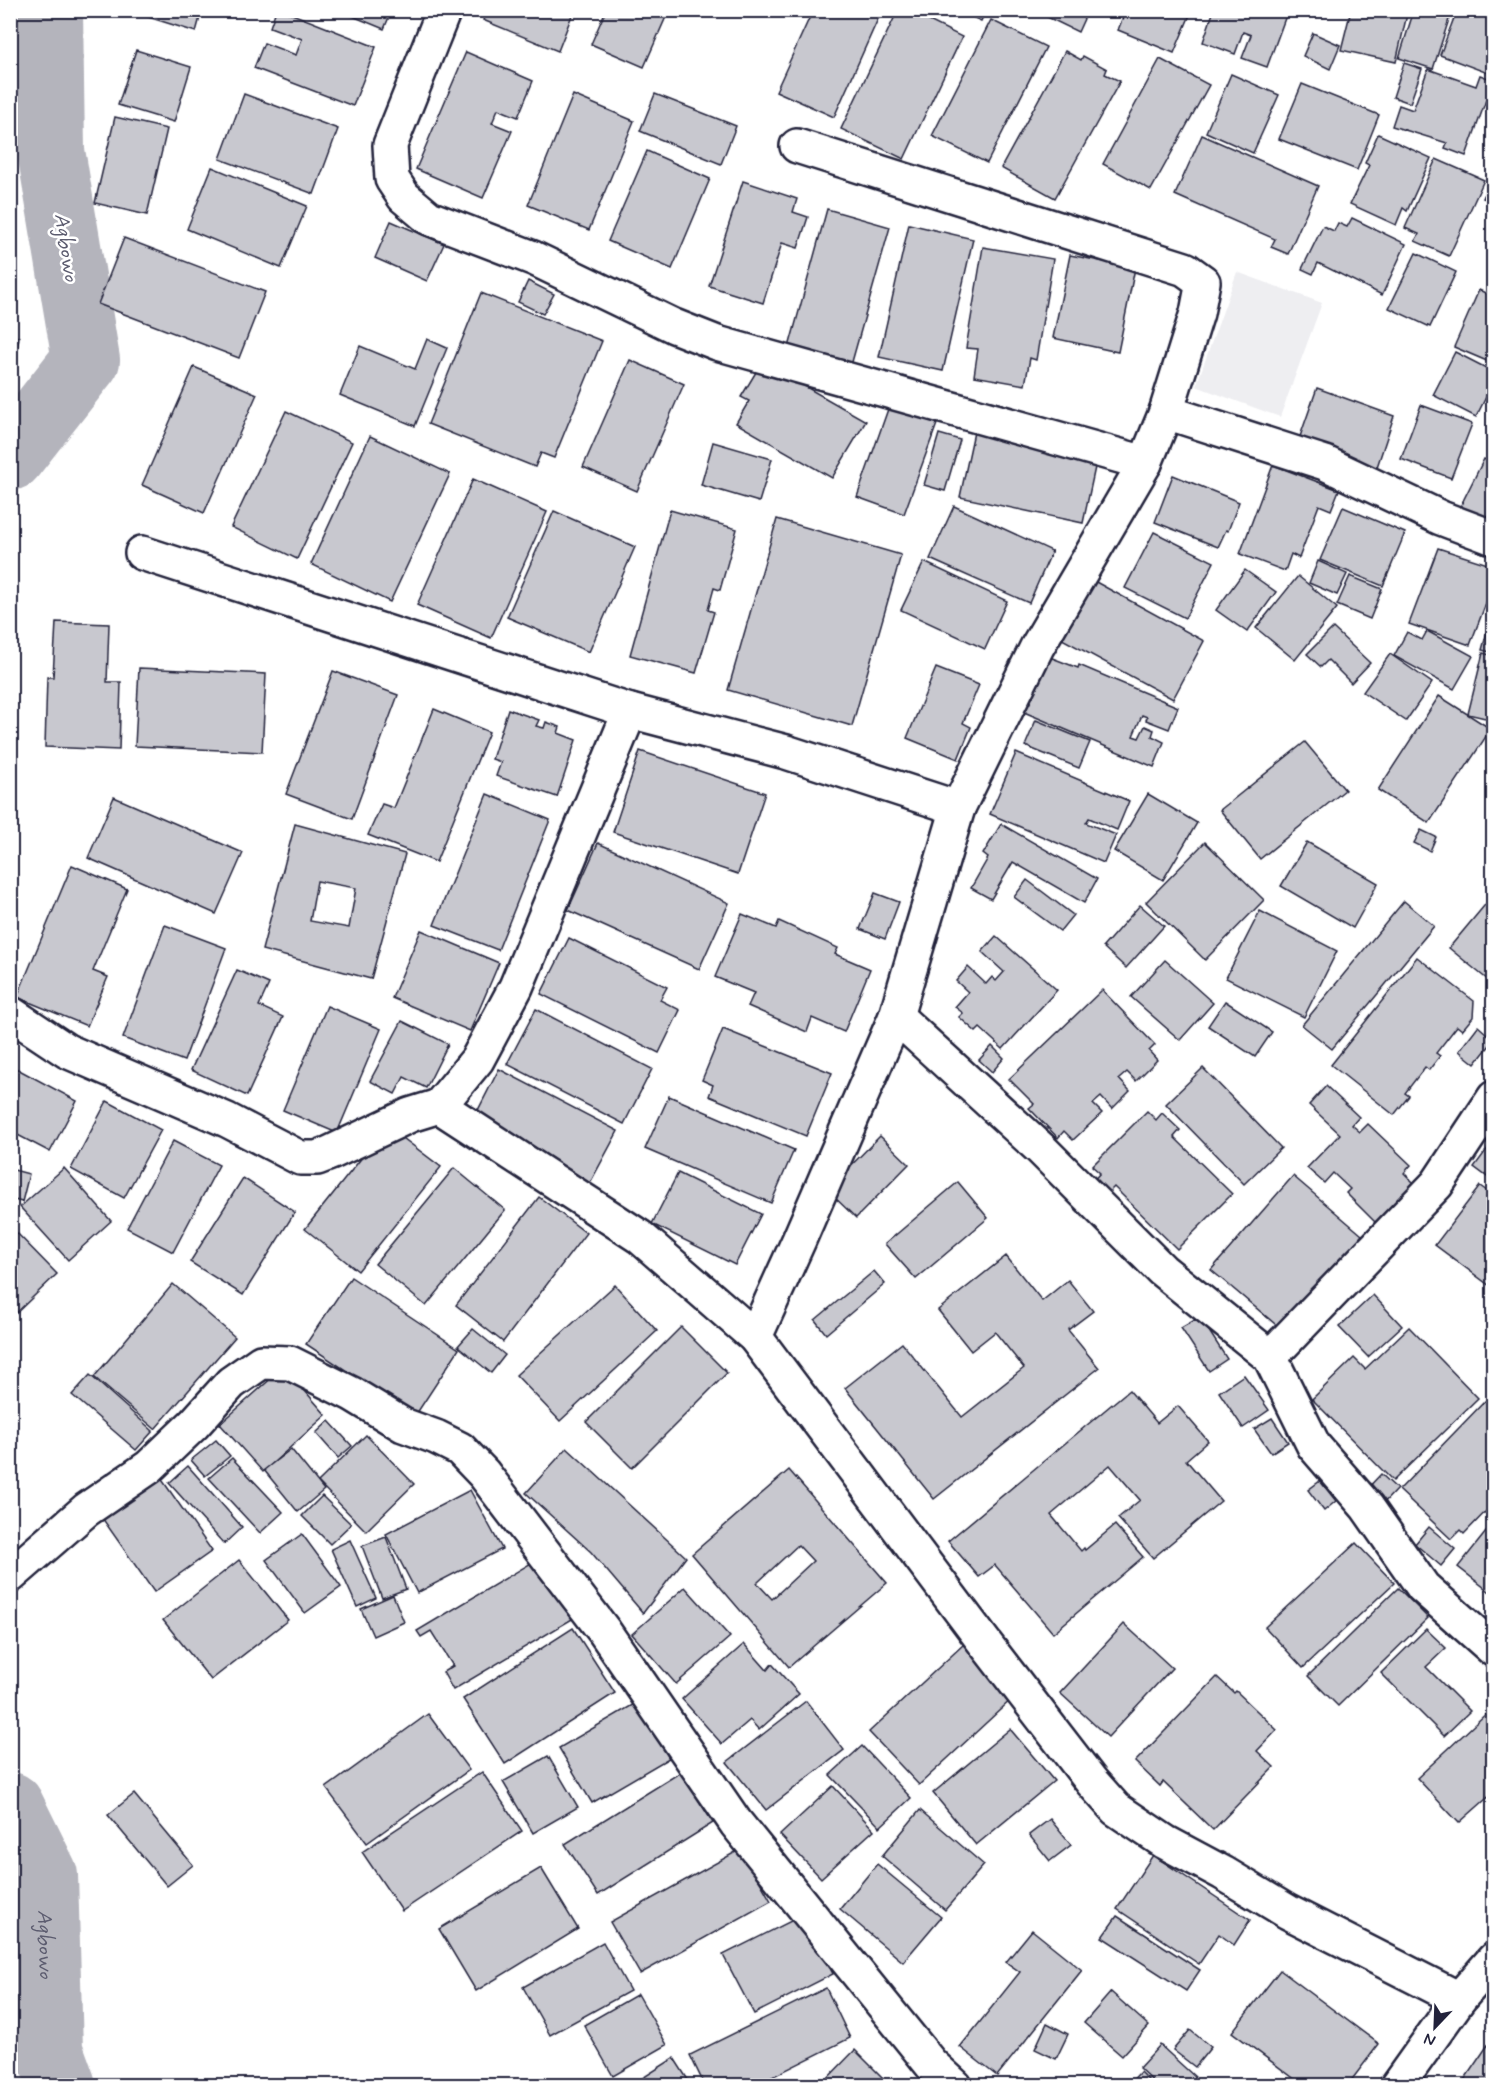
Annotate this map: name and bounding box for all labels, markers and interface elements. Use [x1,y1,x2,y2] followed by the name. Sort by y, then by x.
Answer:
[47,211,85,284] water label: Agbowo
[30,1909,60,1980] water label: Agbowo
[1405,1997,1465,2057] north arrow
[1421,2028,1439,2051] text: N

